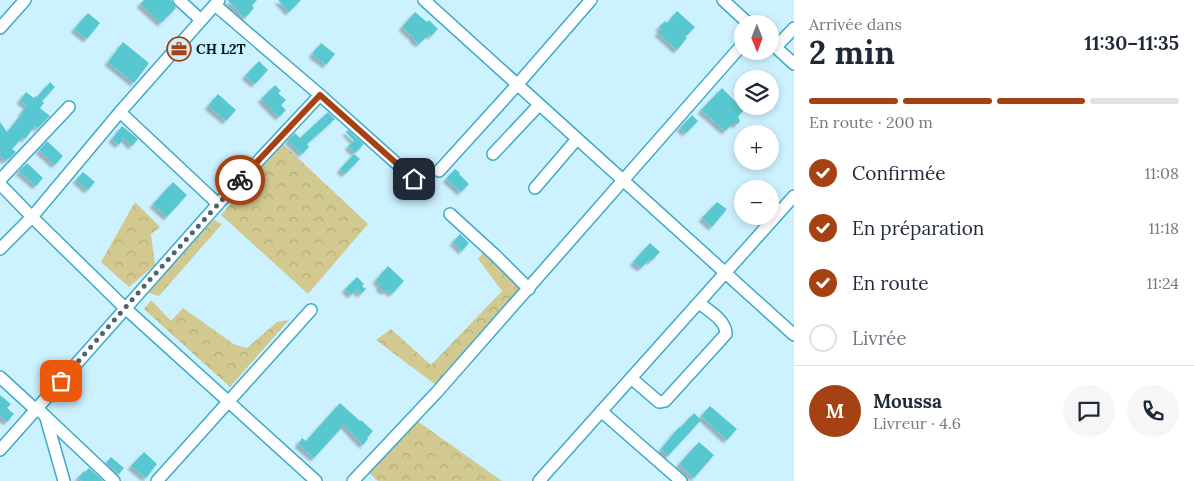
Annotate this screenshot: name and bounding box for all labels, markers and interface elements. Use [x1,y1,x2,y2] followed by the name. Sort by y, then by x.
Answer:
[809,14,902,34] text: Arrivée dans
[734,15,779,60] north arrow
[734,15,779,225] map controls
[1084,31,1179,55] text: 11:30–11:35
[809,32,895,73] text: 2 min
[166,36,192,62] office icon: CH L2T
[196,40,246,58] place label: CH L2T
[734,70,779,115] button: layers
[809,112,933,132] text: En route · 200 m
[734,125,779,170] button: +
[215,155,265,205] courier
[393,158,435,200] pin
[809,159,837,187] icon: check
[852,161,945,185] text: Confirmée
[1144,163,1179,183] text: 11:08
[400,165,428,193] icon: home
[226,166,254,194] icon: bike
[734,180,779,225] button: −
[809,214,837,242] icon: check
[852,216,984,240] text: En préparation
[1149,218,1179,238] text: 11:18
[809,269,837,297] icon: check
[852,271,929,295] text: En route
[1146,273,1179,293] text: 11:24
[852,326,907,350] text: Livrée
[40,360,82,402] pin
[47,367,75,395] icon: bag
[1063,385,1115,437] button: chat
[1127,385,1179,437] button: phone
[873,389,942,413] text: Moussa
[826,399,844,423] text: M
[873,413,961,433] text: Livreur · 4.6

